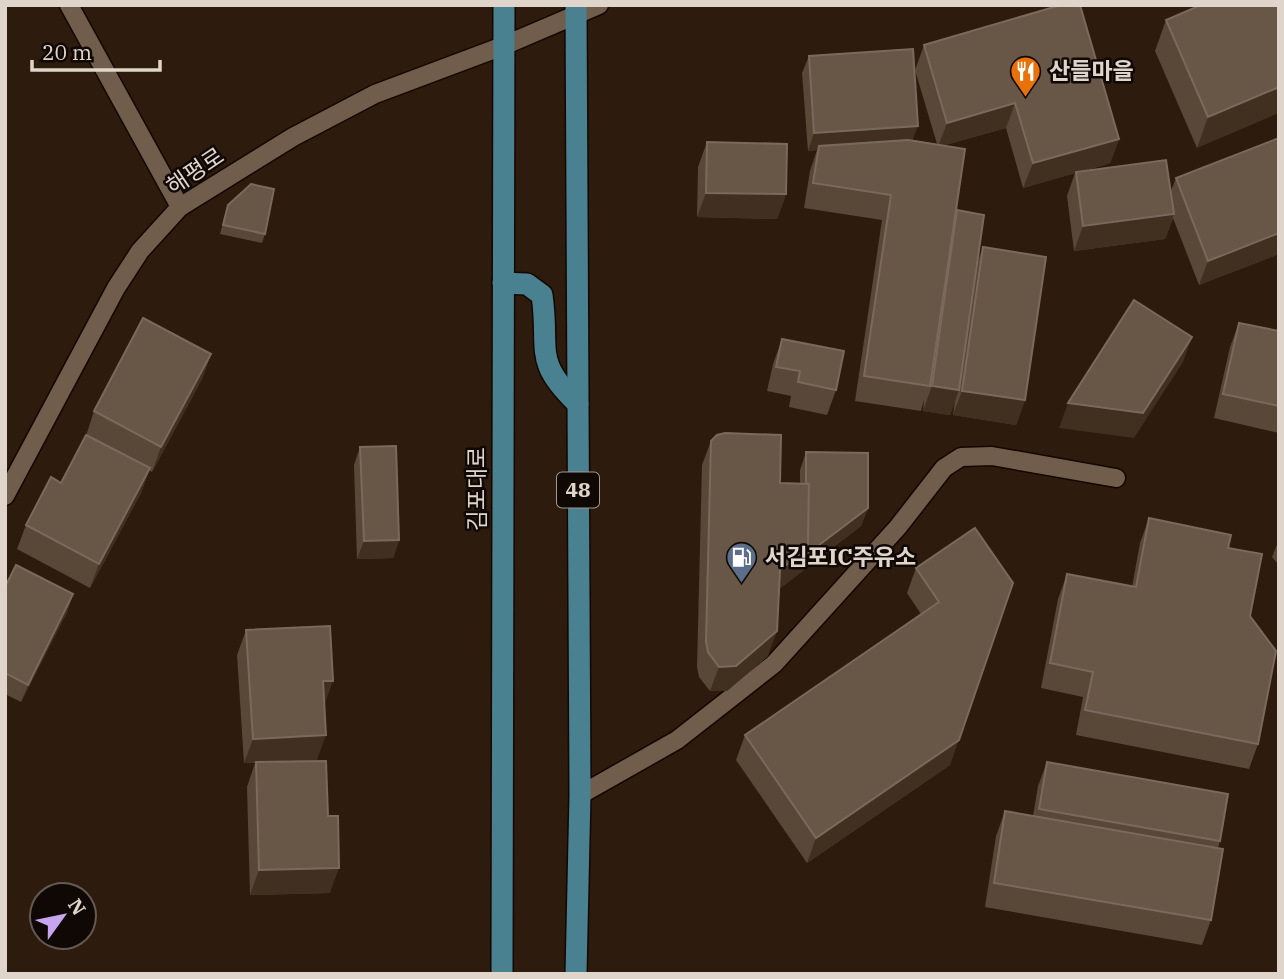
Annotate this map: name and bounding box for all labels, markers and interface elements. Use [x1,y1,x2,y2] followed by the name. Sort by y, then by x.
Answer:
[32,28,159,72] scale bar
[42,38,92,66] text: 20 m
[1009,54,1043,98] restaurant icon: 산들마을
[1049,55,1134,85] place label: 산들마을
[160,140,229,200] street label: 해평로
[461,447,491,531] street label: 김포대로
[557,472,599,508] road number: 48
[725,540,759,584] fuel station icon: 서김포IC주유소
[765,541,916,571] place label: 서김포IC주유소
[28,881,98,951] north arrow
[63,894,91,920] text: N

